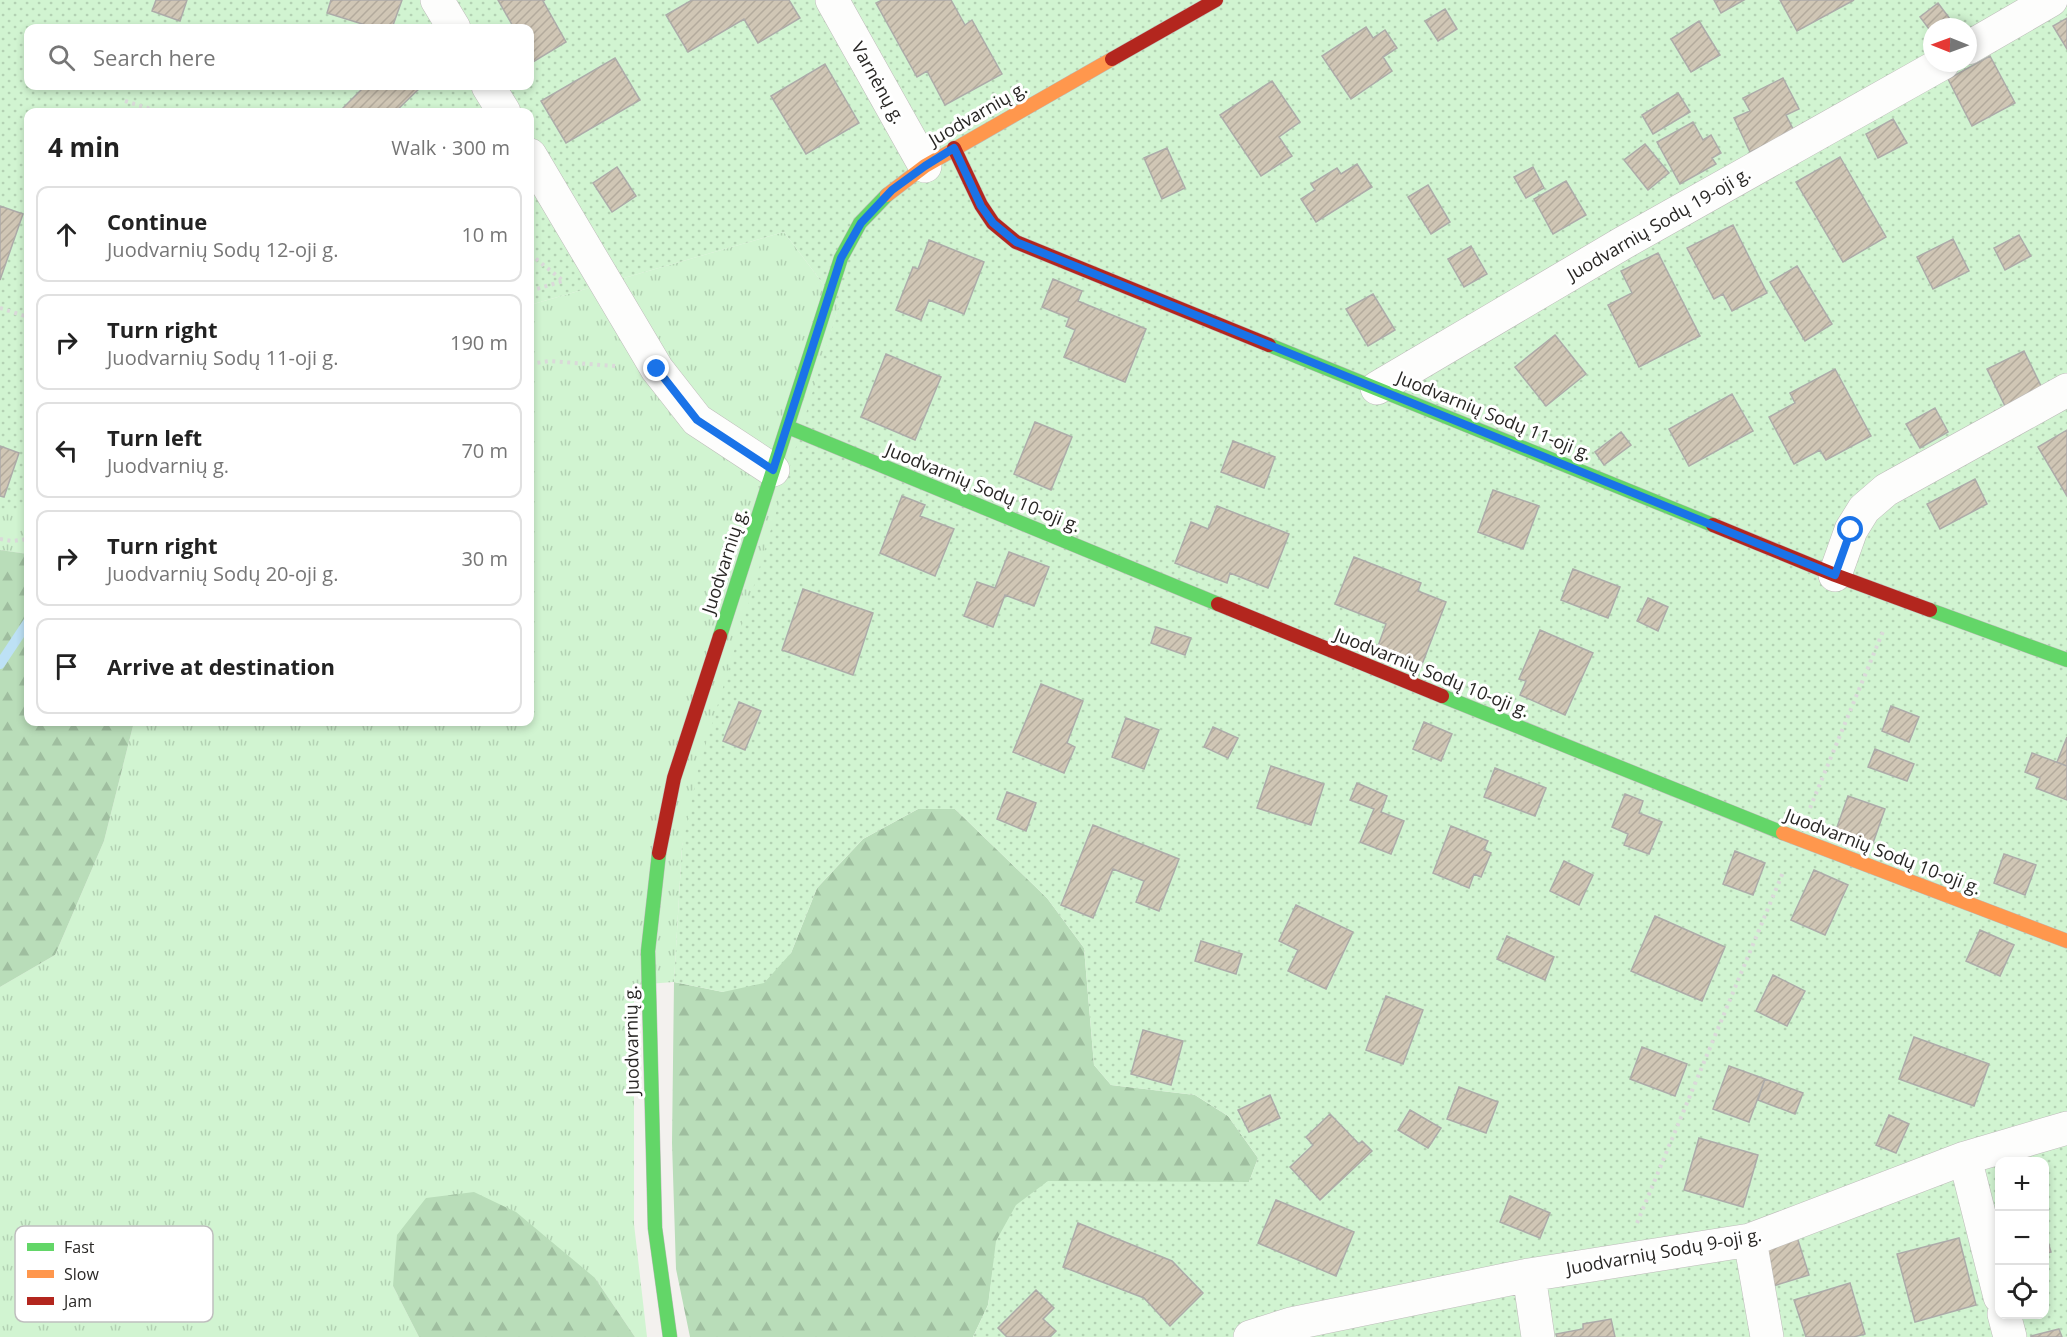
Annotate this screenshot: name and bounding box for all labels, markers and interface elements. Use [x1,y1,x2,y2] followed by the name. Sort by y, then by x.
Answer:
[1923,18,1977,72] north arrow
[24,24,534,90] search box
[846,37,911,128] street label: Varnėnų g.
[45,41,78,74] icon: search
[93,42,216,72] text: Search here
[922,75,1031,152] street label: Juodvarnių g.
[48,129,120,165] text: 4 min
[391,134,510,161] text: Walk · 300 m
[1561,161,1755,287] street label: Juodvarnių Sodų 19-oji g.
[107,206,207,236] text: Continue
[50,218,83,251] icon: ahead
[461,221,508,248] text: 10 m
[107,236,338,263] text: Juodvarnių Sodų 12-oji g.
[107,314,218,344] text: Turn right
[50,326,83,359] icon: right
[450,329,508,356] text: 190 m
[107,344,338,371] text: Juodvarnių Sodų 11-oji g.
[643,355,669,381] route end
[1391,364,1595,465] street label: Juodvarnių Sodų 11-oji g.
[107,422,202,452] text: Turn left
[50,434,83,467] icon: left
[880,436,1084,537] street label: Juodvarnių Sodų 10-oji g.
[461,437,508,464] text: 70 m
[107,452,229,479] text: Juodvarnių g.
[695,505,752,619] street label: Juodvarnių g.
[1837,516,1863,542] route start
[107,530,218,560] text: Turn right
[50,542,83,575] icon: right
[461,545,508,572] text: 30 m
[107,560,338,587] text: Juodvarnių Sodų 20-oji g.
[1329,621,1533,722] street label: Juodvarnių Sodų 10-oji g.
[50,650,83,683] icon: arrive
[107,651,335,681] text: Arrive at destination
[1780,802,1985,900] street label: Juodvarnių Sodų 10-oji g.
[618,985,644,1097] street label: Juodvarnių g.
[1995,1157,2049,1319] map controls
[1995,1157,2049,1211] button: +
[1995,1211,2049,1265] button: −
[1562,1222,1763,1280] street label: Juodvarnių Sodų 9-oji g.
[15,1226,213,1322] legend
[64,1236,95,1258] text: Fast
[64,1263,99,1285] text: Slow
[1995,1265,2049,1319] button: locate
[62,1290,92,1312] text: Jam

